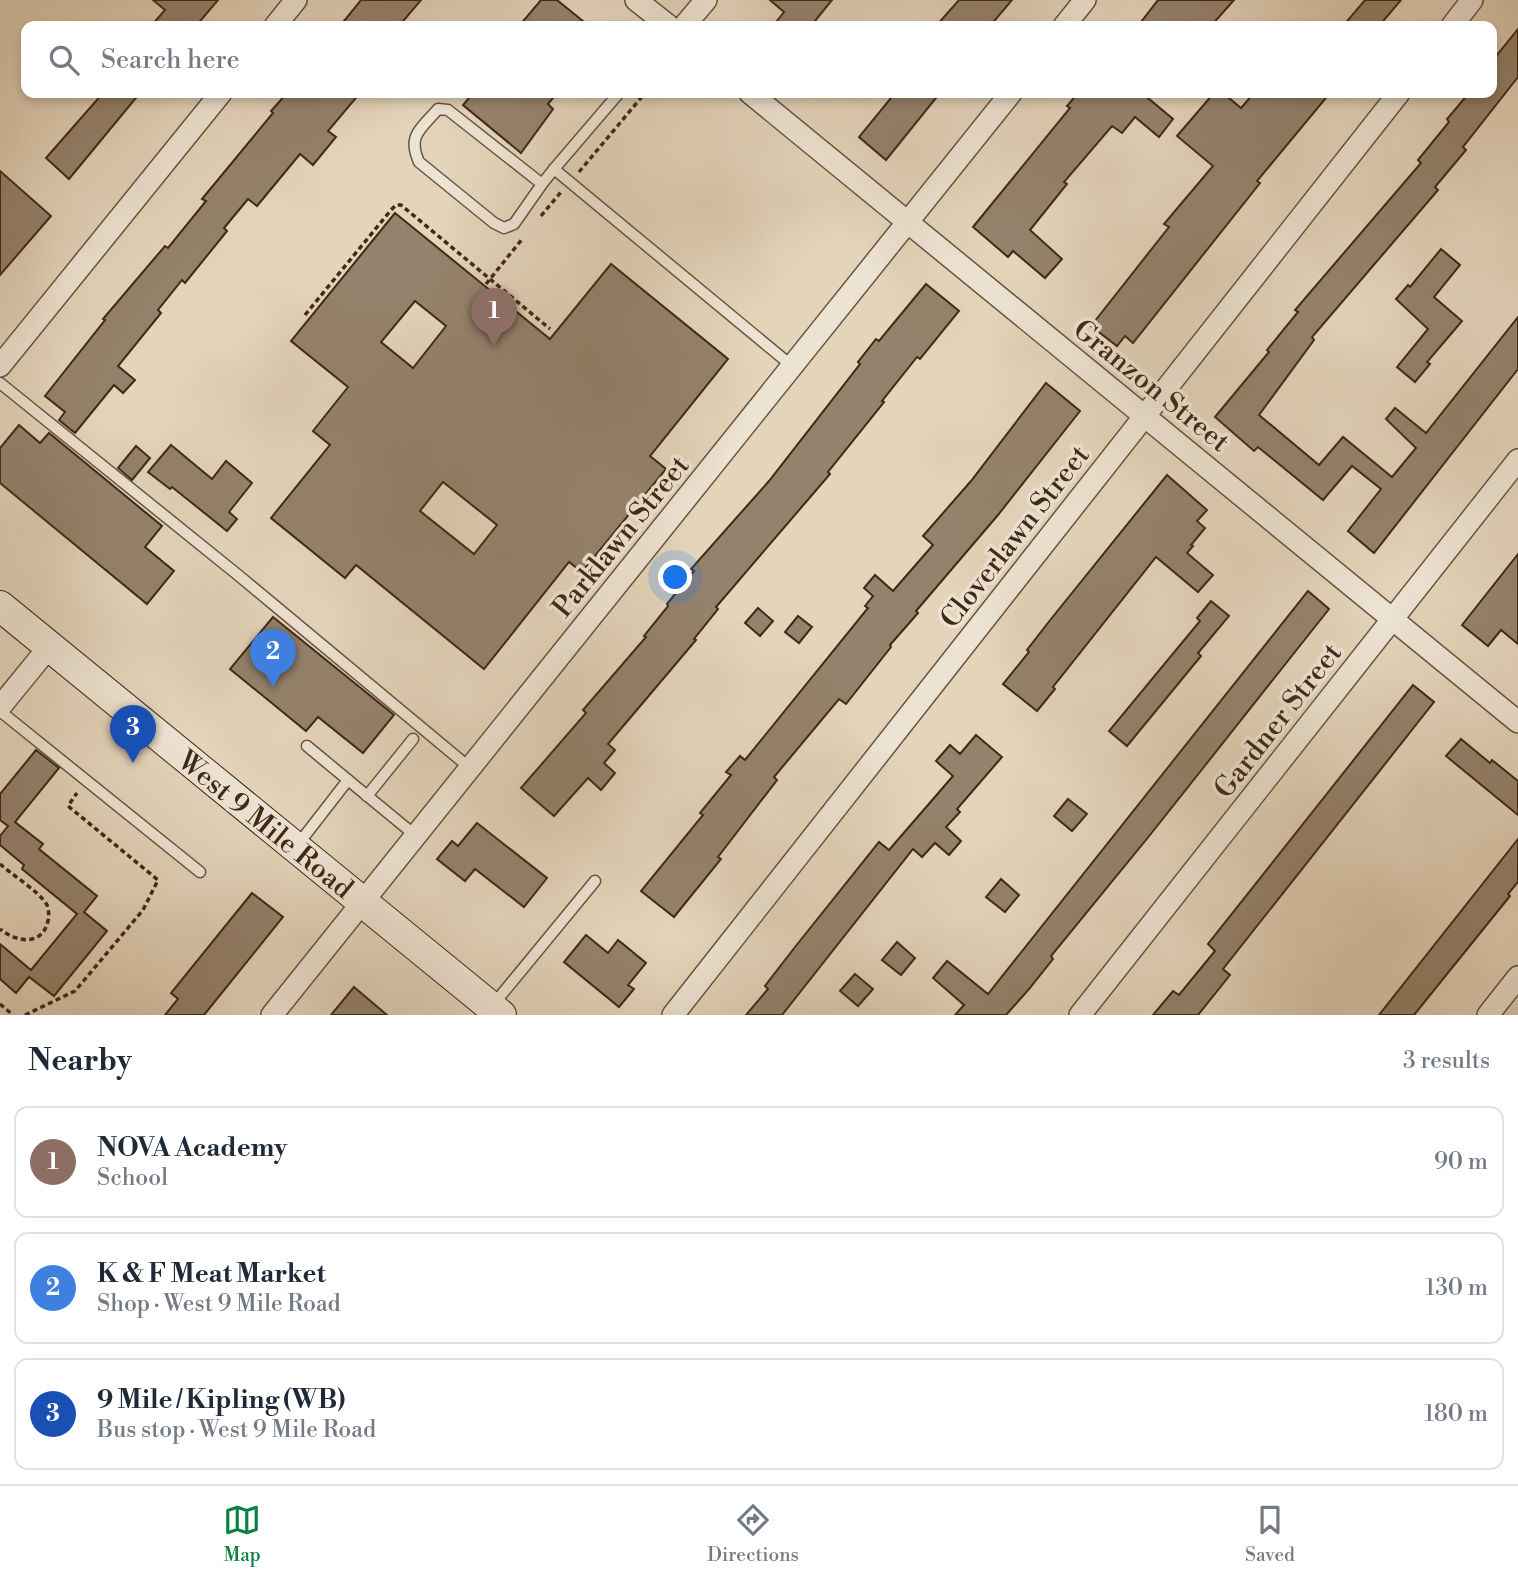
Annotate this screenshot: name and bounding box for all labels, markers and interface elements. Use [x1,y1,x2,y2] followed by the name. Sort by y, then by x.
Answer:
[21,21,1497,98] search box
[45,41,83,79] icon: search
[101,44,240,76] text: Search here
[471,288,517,346] pin: 1
[1066,312,1236,460] street label: Granzon Street
[933,439,1097,635] street label: Cloverlawn Street
[545,449,697,625] street label: Parklawn Street
[658,560,692,594] your location
[250,629,296,687] pin: 2
[1207,636,1350,806] street label: Gardner Street
[110,705,156,763] pin: 3
[169,743,360,907] street label: West 9 Mile Road
[28,1042,132,1080] text: Nearby
[1403,1047,1490,1075] text: 3 results
[97,1132,287,1164] text: NOVA Academy
[47,1148,59,1176] text: 1
[1434,1148,1488,1176] text: 90 m
[97,1164,168,1192] text: School
[97,1258,326,1290] text: K & F Meat Market
[46,1274,60,1302] text: 2
[1425,1274,1488,1302] text: 130 m
[97,1290,341,1318] text: Shop · West 9 Mile Road
[97,1384,345,1416] text: 9 Mile / Kipling (WB)
[46,1400,60,1428] text: 3
[1424,1400,1488,1428] text: 180 m
[97,1416,376,1444] text: Bus stop · West 9 Mile Road
[223,1501,261,1567] tab: Map
[707,1501,799,1567] tab: Directions
[1245,1501,1295,1567] tab: Saved

